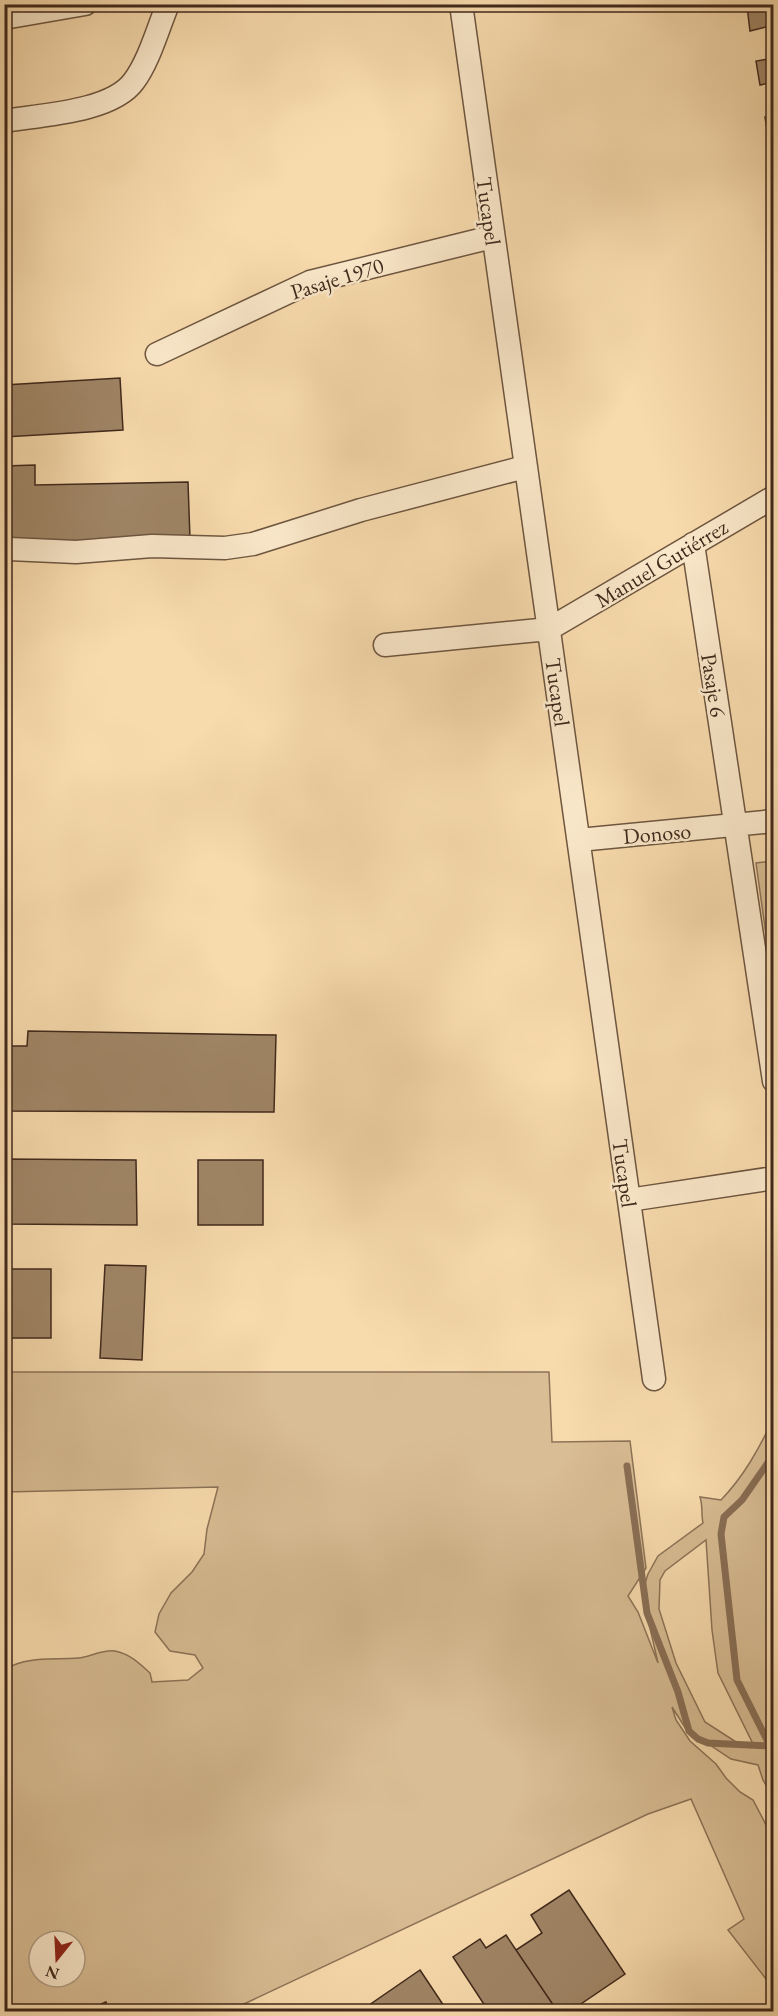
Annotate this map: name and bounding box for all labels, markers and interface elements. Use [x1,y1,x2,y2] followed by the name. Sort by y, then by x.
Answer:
[469,175,508,247] street label: Tucapel
[287,250,388,306] street label: Pasaje 1970
[590,512,733,614] street label: Manuel Gutiérrez
[694,651,733,719] street label: Pasaje 6
[538,656,577,728] street label: Tucapel
[622,816,692,851] street label: Donoso
[605,1137,644,1209] street label: Tucapel
[27,1929,87,1989] north arrow
[43,1961,62,1985] text: N

